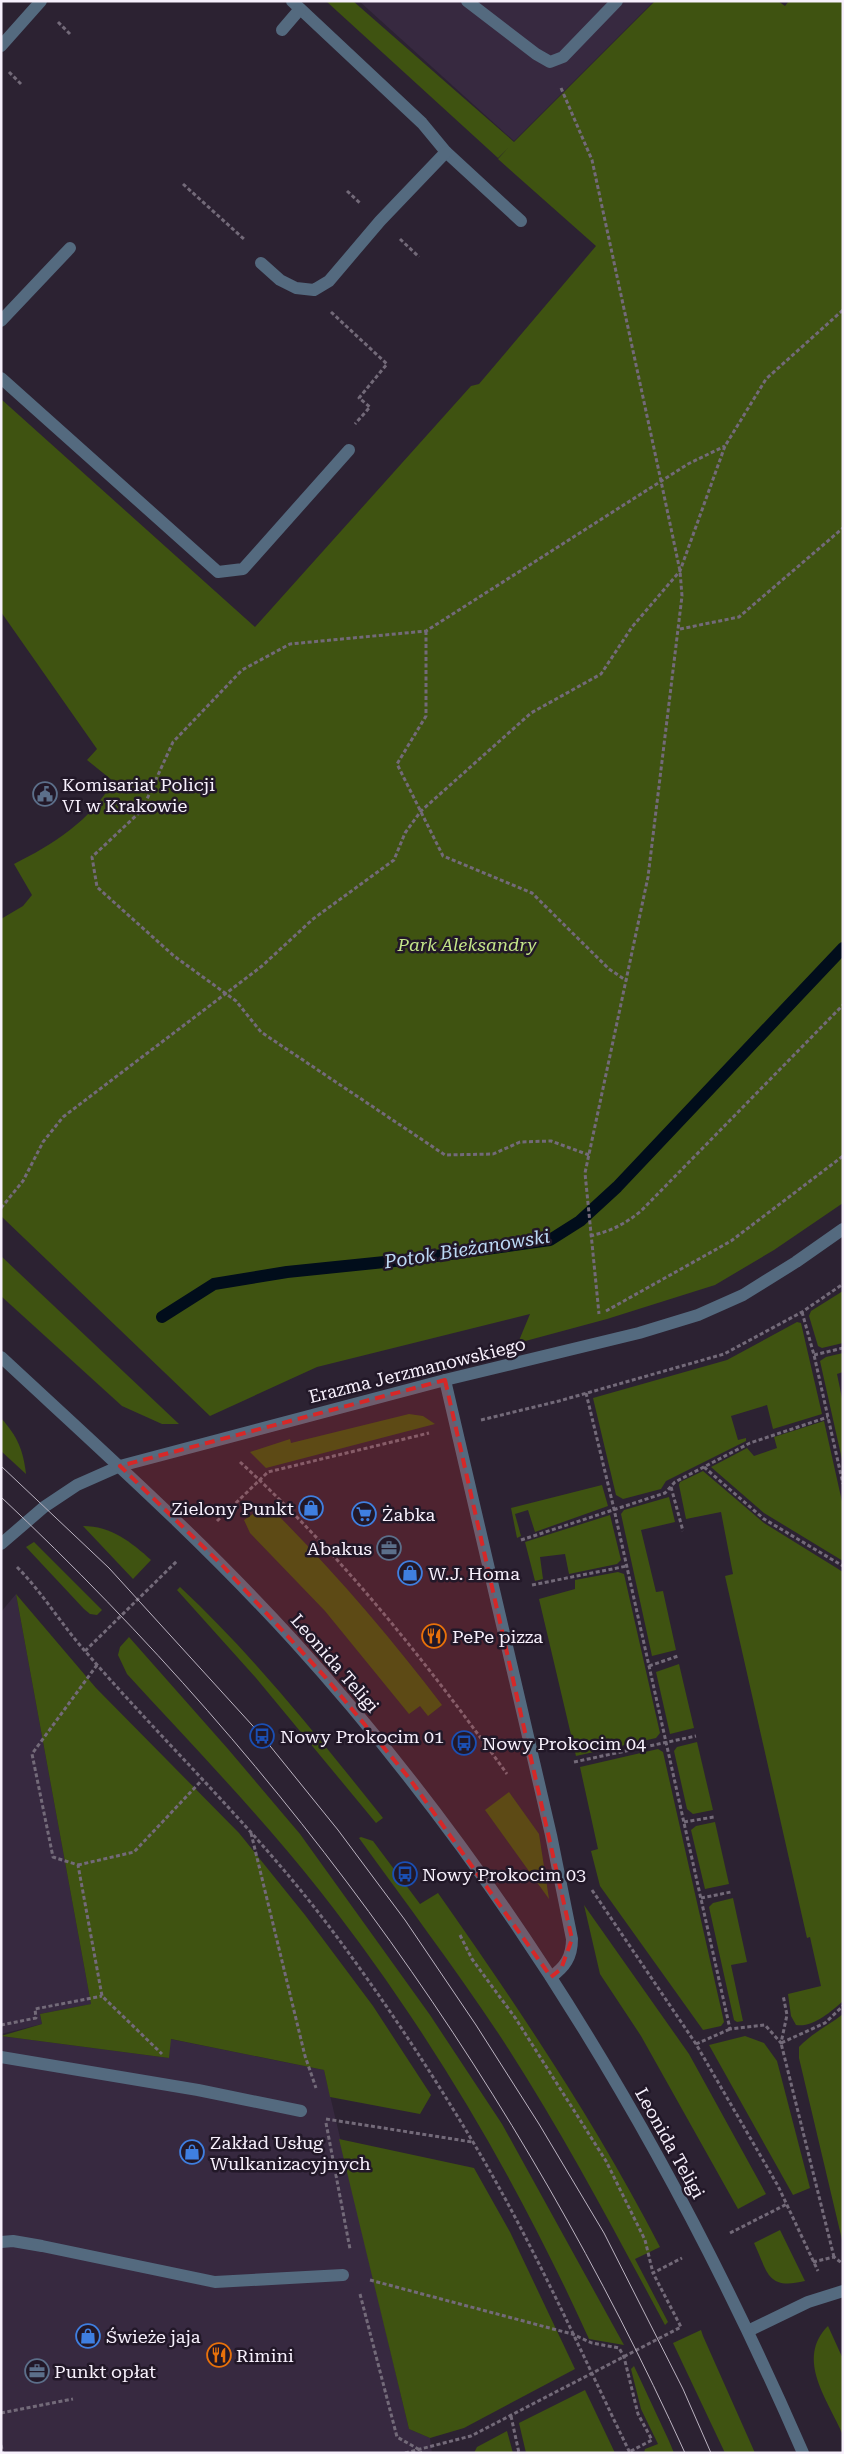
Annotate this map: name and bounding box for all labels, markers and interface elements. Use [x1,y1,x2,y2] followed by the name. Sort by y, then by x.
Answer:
[62,774,215,816] place label: Komisariat Policji VI w Krakowie
[32,781,58,807] public building icon: Komisariat Policji VI w Krakowie
[397,934,537,955] park label: Park Aleksandry
[381,1225,552,1274] water label: Potok Bieżanowski
[306,1333,528,1407] street label: Erazma Jerzmanowskiego
[298,1495,324,1521] shop icon: Zielony Punkt
[172,1498,294,1519] place label: Zielony Punkt
[351,1501,377,1527] supermarket icon: Żabka
[382,1504,436,1525] place label: Żabka
[376,1535,402,1561] office icon: Abakus
[307,1538,372,1559] place label: Abakus
[397,1560,423,1586] shop icon: W.J. Homa
[428,1563,520,1584] place label: W.J. Homa
[287,1610,384,1717] street label: Leonida Teligi
[421,1623,447,1649] restaurant icon: PePe pizza
[452,1626,543,1647] place label: PePe pizza
[249,1723,275,1749] bus stop icon: Nowy Prokocim 01
[280,1726,444,1747] place label: Nowy Prokocim 01
[451,1730,477,1756] bus stop icon: Nowy Prokocim 04
[482,1733,646,1754] place label: Nowy Prokocim 04
[392,1861,418,1887] bus stop icon: Nowy Prokocim 03
[422,1864,586,1885] place label: Nowy Prokocim 03
[631,2084,709,2202] street label: Leonida Teligi
[210,2132,371,2174] place label: Zakład Usług Wulkanizacyjnych
[179,2139,205,2165] shop icon: Zakład Usług Wulkanizacyjnych
[75,2323,101,2349] shop icon: Świeże jaja
[106,2326,201,2347] place label: Świeże jaja
[206,2342,232,2368] restaurant icon: Rimini
[236,2345,294,2366] place label: Rimini
[24,2358,50,2384] office icon: Punkt opłat
[54,2361,156,2382] place label: Punkt opłat

